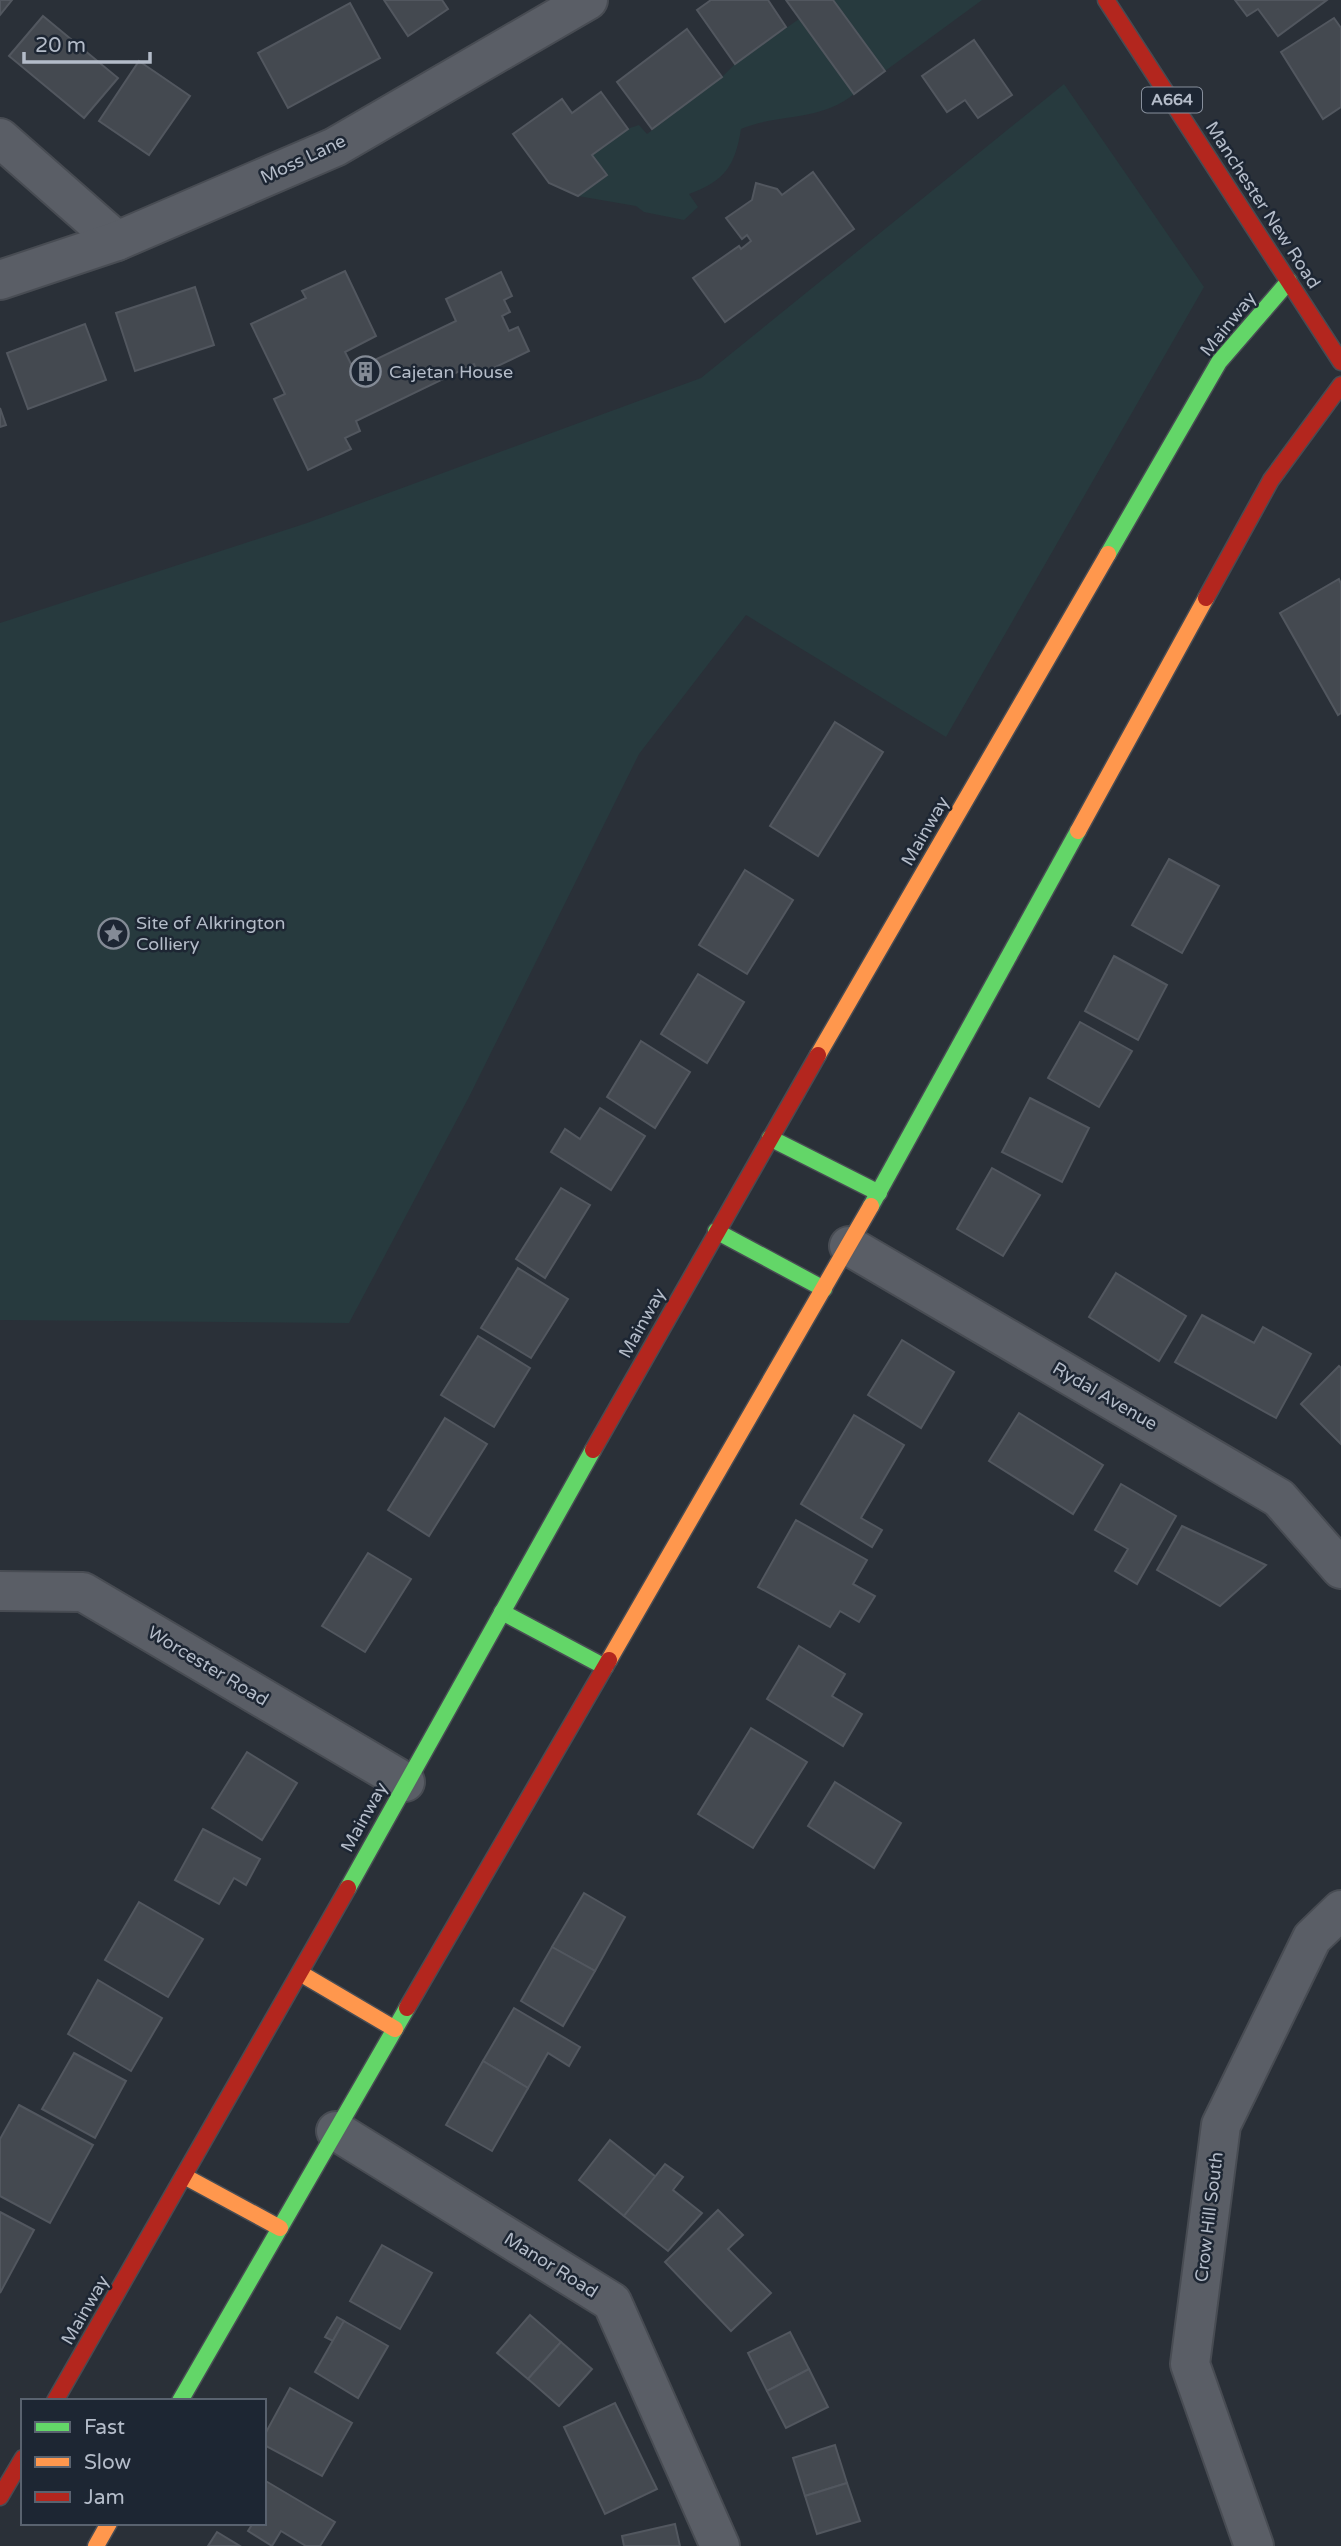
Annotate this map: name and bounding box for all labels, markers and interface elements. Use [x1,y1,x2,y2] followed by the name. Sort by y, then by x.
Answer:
[24,21,150,65] scale bar
[35,33,86,58] text: 20 m
[1142,88,1202,113] road number: A664
[1201,117,1325,293] street label: Manchester New Road
[257,130,349,188] street label: Moss Lane
[1195,287,1261,361] street label: Mainway
[349,355,383,389] building icon: Cajetan House
[389,361,513,383] place label: Cajetan House
[896,792,954,870] street label: Mainway
[136,912,285,955] place label: Site of Alkrington Colliery
[96,916,130,950] place icon: Site of Alkrington Colliery
[614,1284,670,1362] street label: Mainway
[1049,1357,1161,1435] street label: Rydal Avenue
[144,1621,272,1711] street label: Worcester Road
[336,1778,392,1856] street label: Mainway
[1190,2151,1228,2283] street label: Crow Hill South
[500,2228,602,2302] street label: Manor Road
[56,2271,114,2349] street label: Mainway
[21,2399,266,2525] legend
[84,2415,125,2440] text: Fast
[84,2450,132,2475] text: Slow
[84,2485,125,2510] text: Jam

